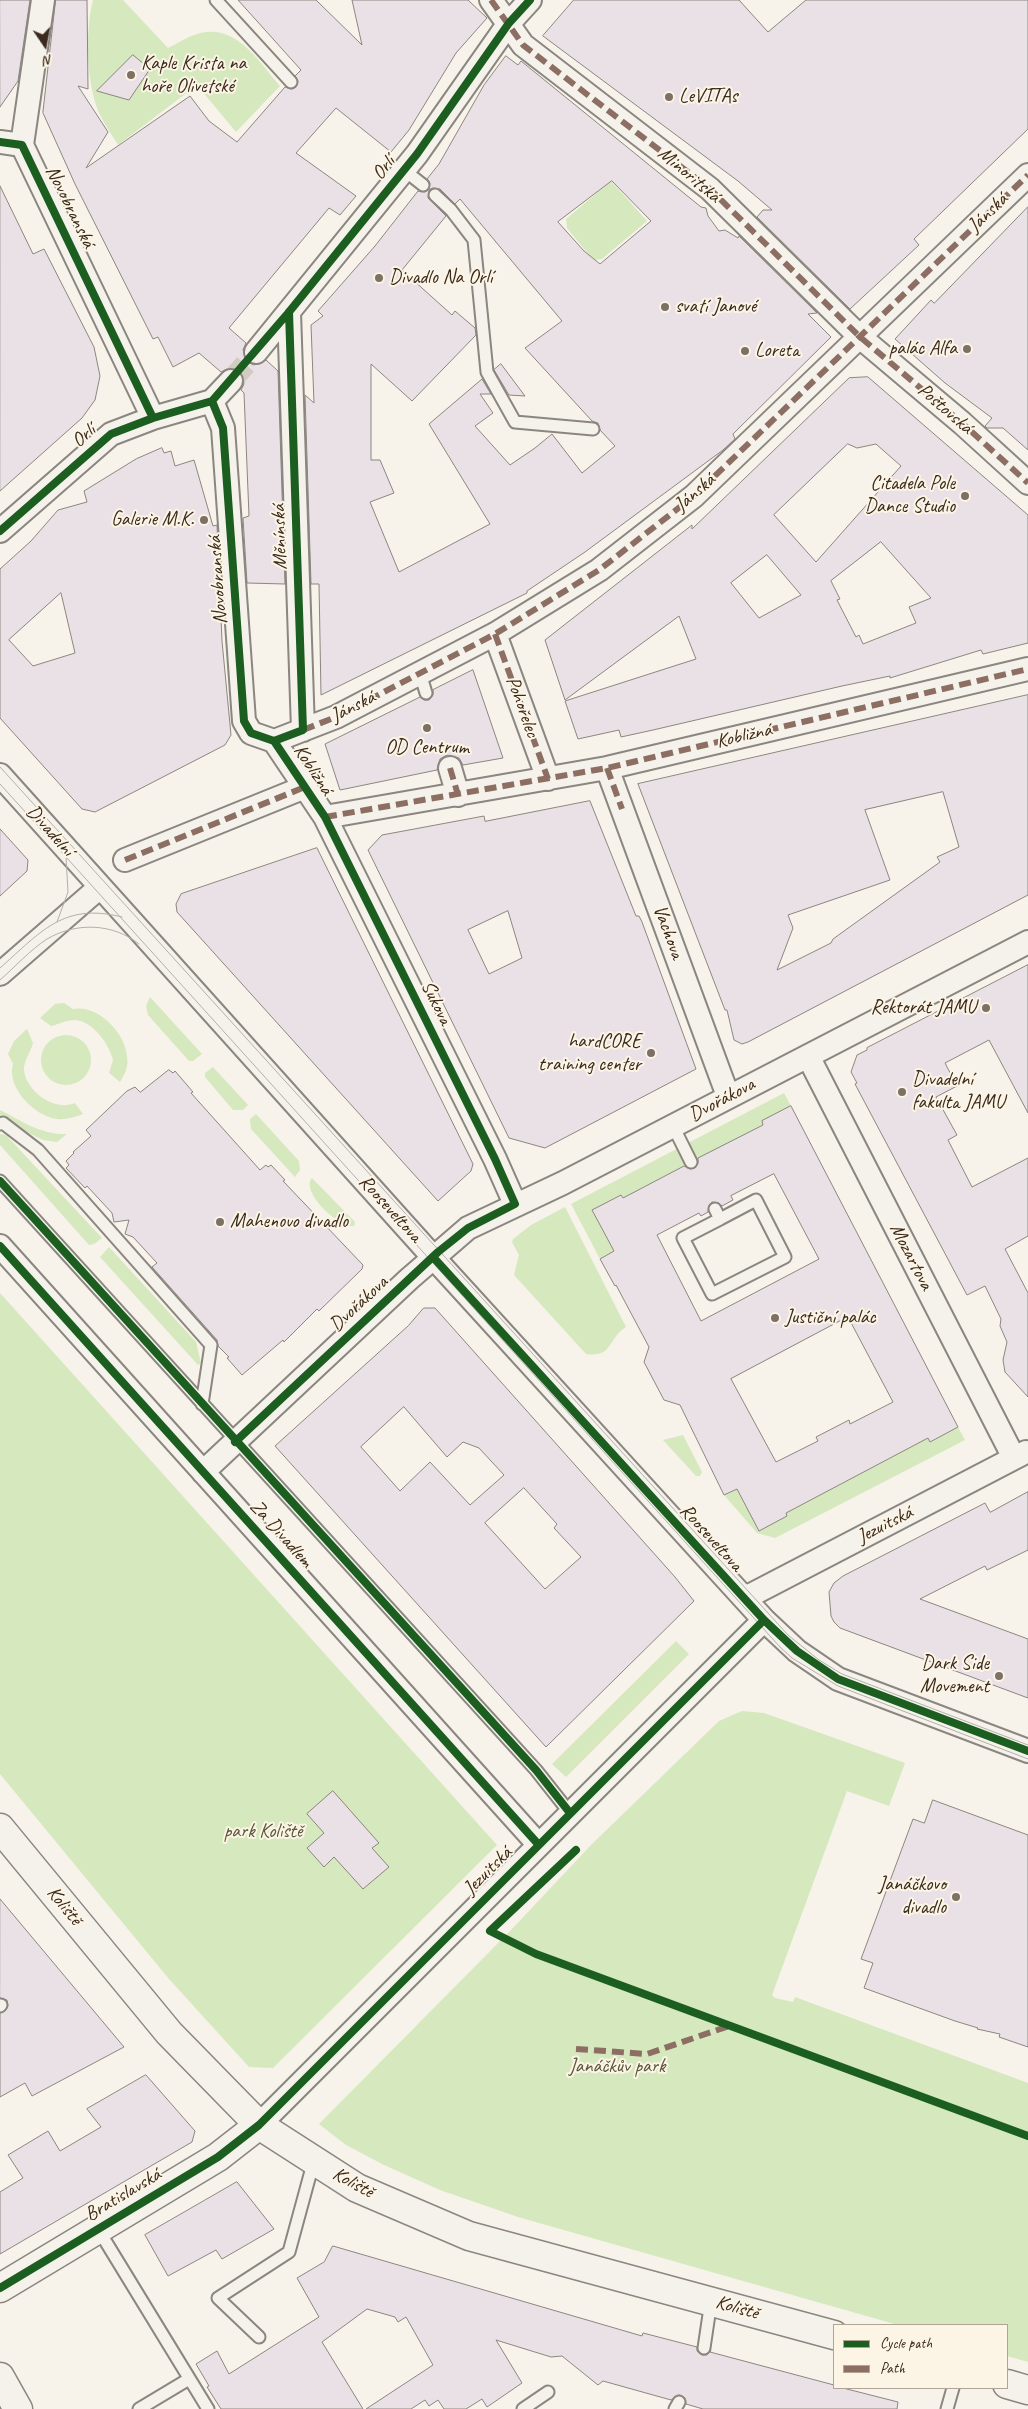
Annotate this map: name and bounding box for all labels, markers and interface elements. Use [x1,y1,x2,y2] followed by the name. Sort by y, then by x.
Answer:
[20,20,70,70] north arrow
[42,51,54,69] text: N
[141,52,246,99] place label: Kaple Krista na hoře Olivetské
[125,69,137,81] marker: Kaple Krista na hoře Olivetské
[679,85,737,109] place label: LeVITAs
[663,91,675,103] marker: LeVITAs
[653,142,725,208] street label: Minoritská
[367,151,401,185] street label: Orlí
[40,162,100,252] street label: Novobranská
[963,188,1013,238] street label: Jánská
[389,266,492,290] place label: Divadlo Na Orlí
[373,272,385,284] marker: Divadlo Na Orlí
[675,295,756,319] place label: svatí Janové
[659,301,671,313] marker: svatí Janové
[889,337,957,361] place label: palác Alfa
[755,339,799,363] place label: Loreta
[961,343,973,355] marker: palác Alfa
[739,345,751,357] marker: Loreta
[912,378,978,440] street label: Poštovská
[67,419,101,453] street label: Orlí
[669,469,721,517] street label: Jánská
[865,472,955,519] place label: Citadela Pole Dance Studio
[959,490,971,502] marker: Citadela Pole Dance Studio
[267,504,293,570] street label: Měnínská
[111,508,194,532] place label: Galerie M.K.
[198,514,210,526] marker: Galerie M.K.
[203,535,233,625] street label: Novobranská
[500,673,544,741] street label: Pohořelec
[327,686,379,728] street label: Jánská
[714,718,774,754] street label: Kobližná
[421,722,433,734] marker: OD Centrum
[385,736,469,760] place label: OD Centrum
[288,740,338,800] street label: Kobližná
[21,800,79,862] street label: Divadelní
[647,902,689,962] street label: Vachova
[415,977,457,1029] street label: Sukova
[870,996,976,1020] place label: Rektorát JAMU
[980,1002,992,1014] marker: Rektorát JAMU
[538,1030,641,1077] place label: hardCORE training center
[645,1047,657,1059] marker: hardCORE training center
[912,1068,1004,1115] place label: Divadelní fakulta JAMU
[685,1073,759,1127] street label: Dvořákova
[896,1086,908,1098] marker: Divadelní fakulta JAMU
[353,1170,427,1248] street label: Rooseveltova
[230,1210,348,1234] place label: Mahenovo divadlo
[214,1216,226,1228] marker: Mahenovo divadlo
[884,1220,938,1294] street label: Mozartova
[325,1271,393,1337] street label: Dvořákova
[785,1306,875,1330] place label: Justiční palác
[769,1312,781,1324] marker: Justiční palác
[244,1495,318,1573] street label: Za Divadlem
[674,1499,748,1577] street label: Rooseveltova
[853,1501,917,1549] street label: Jezuitská
[920,1652,989,1699] place label: Dark Side Movement
[993,1670,1005,1682] marker: Dark Side Movement
[224,1820,302,1844] park label: park Koliště
[459,1842,517,1900] street label: Jezuitská
[878,1873,946,1920] place label: Janáčkovo divadlo
[41,1882,87,1930] street label: Koliště
[950,1891,962,1903] marker: Janáčkovo divadlo
[569,2055,665,2079] park label: Janáčkův park
[328,2162,378,2204] street label: Koliště
[81,2163,165,2227] street label: Bratislavská
[713,2291,761,2325] street label: Koliště
[833,2324,1008,2389] legend
[880,2334,932,2353] text: Cycle path
[880,2359,905,2378] text: Path

